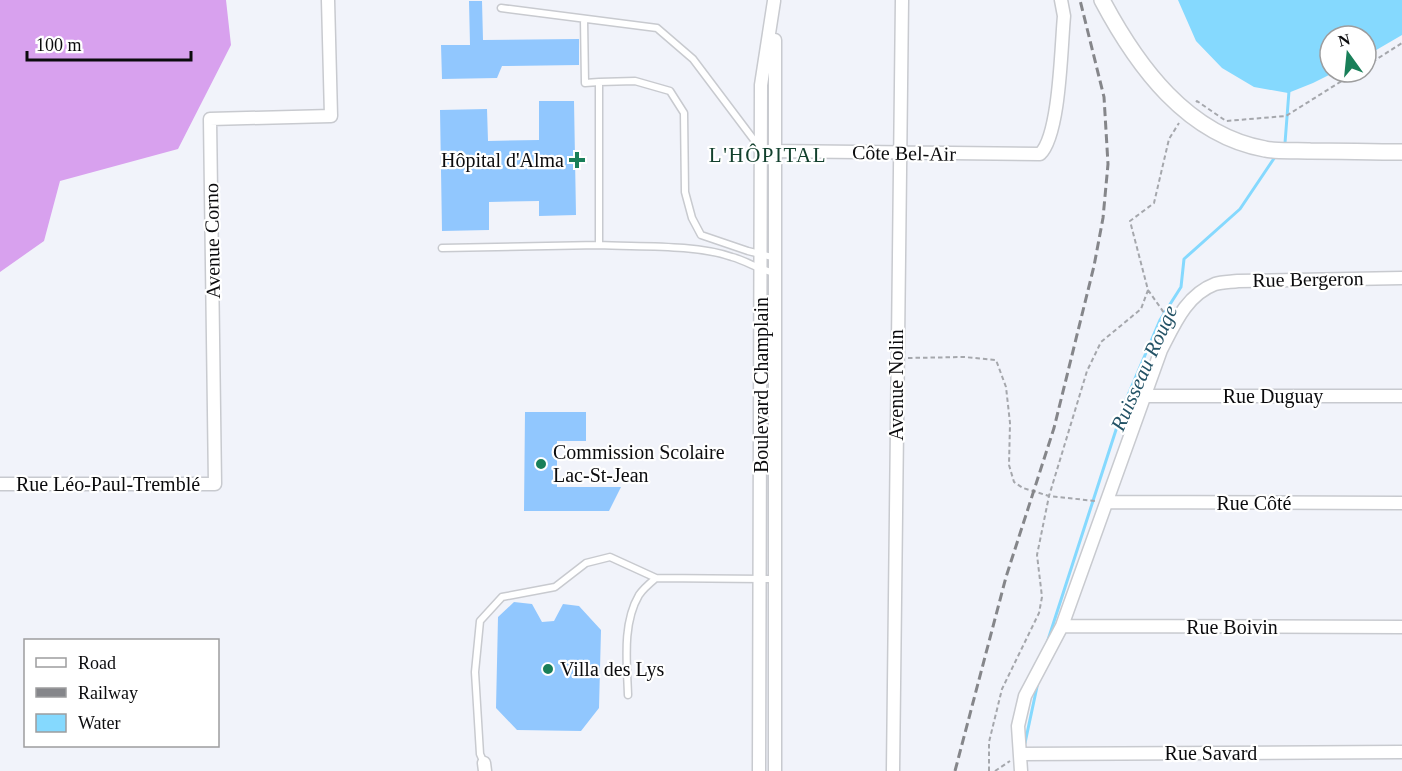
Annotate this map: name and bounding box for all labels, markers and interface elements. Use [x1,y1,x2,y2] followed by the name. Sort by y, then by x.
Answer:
[27,24,190,62] scale bar
[1318,24,1378,84] north arrow
[1336,30,1352,50] text: N
[36,35,82,55] text: 100 m
[852,141,956,165] street label: Côte Bel-Air
[709,143,827,167] district label: L'HÔPITAL
[441,149,564,172] place label: Hôpital d'Alma
[568,151,586,169] marker: Hôpital d'Alma
[200,183,224,299] street label: Avenue Corno
[1252,267,1364,292] street label: Rue Bergeron
[750,297,773,473] street label: Boulevard Champlain
[1105,302,1182,435] water label: Ruisseau Rouge
[885,329,907,441] street label: Avenue Nolin
[1223,385,1323,408] street label: Rue Duguay
[553,441,725,486] place label: Commission Scolaire Lac-St-Jean
[534,457,548,471] marker: Commission Scolaire Lac-St-Jean
[16,473,200,495] street label: Rue Léo-Paul-Tremblé
[1217,492,1292,514] street label: Rue Côté
[1186,616,1278,638] street label: Rue Boivin
[24,639,219,747] legend
[78,653,116,673] text: Road
[560,658,665,681] place label: Villa des Lys
[541,662,555,676] marker: Villa des Lys
[78,683,138,703] text: Railway
[78,713,121,733] text: Water
[1165,742,1257,764] street label: Rue Savard

